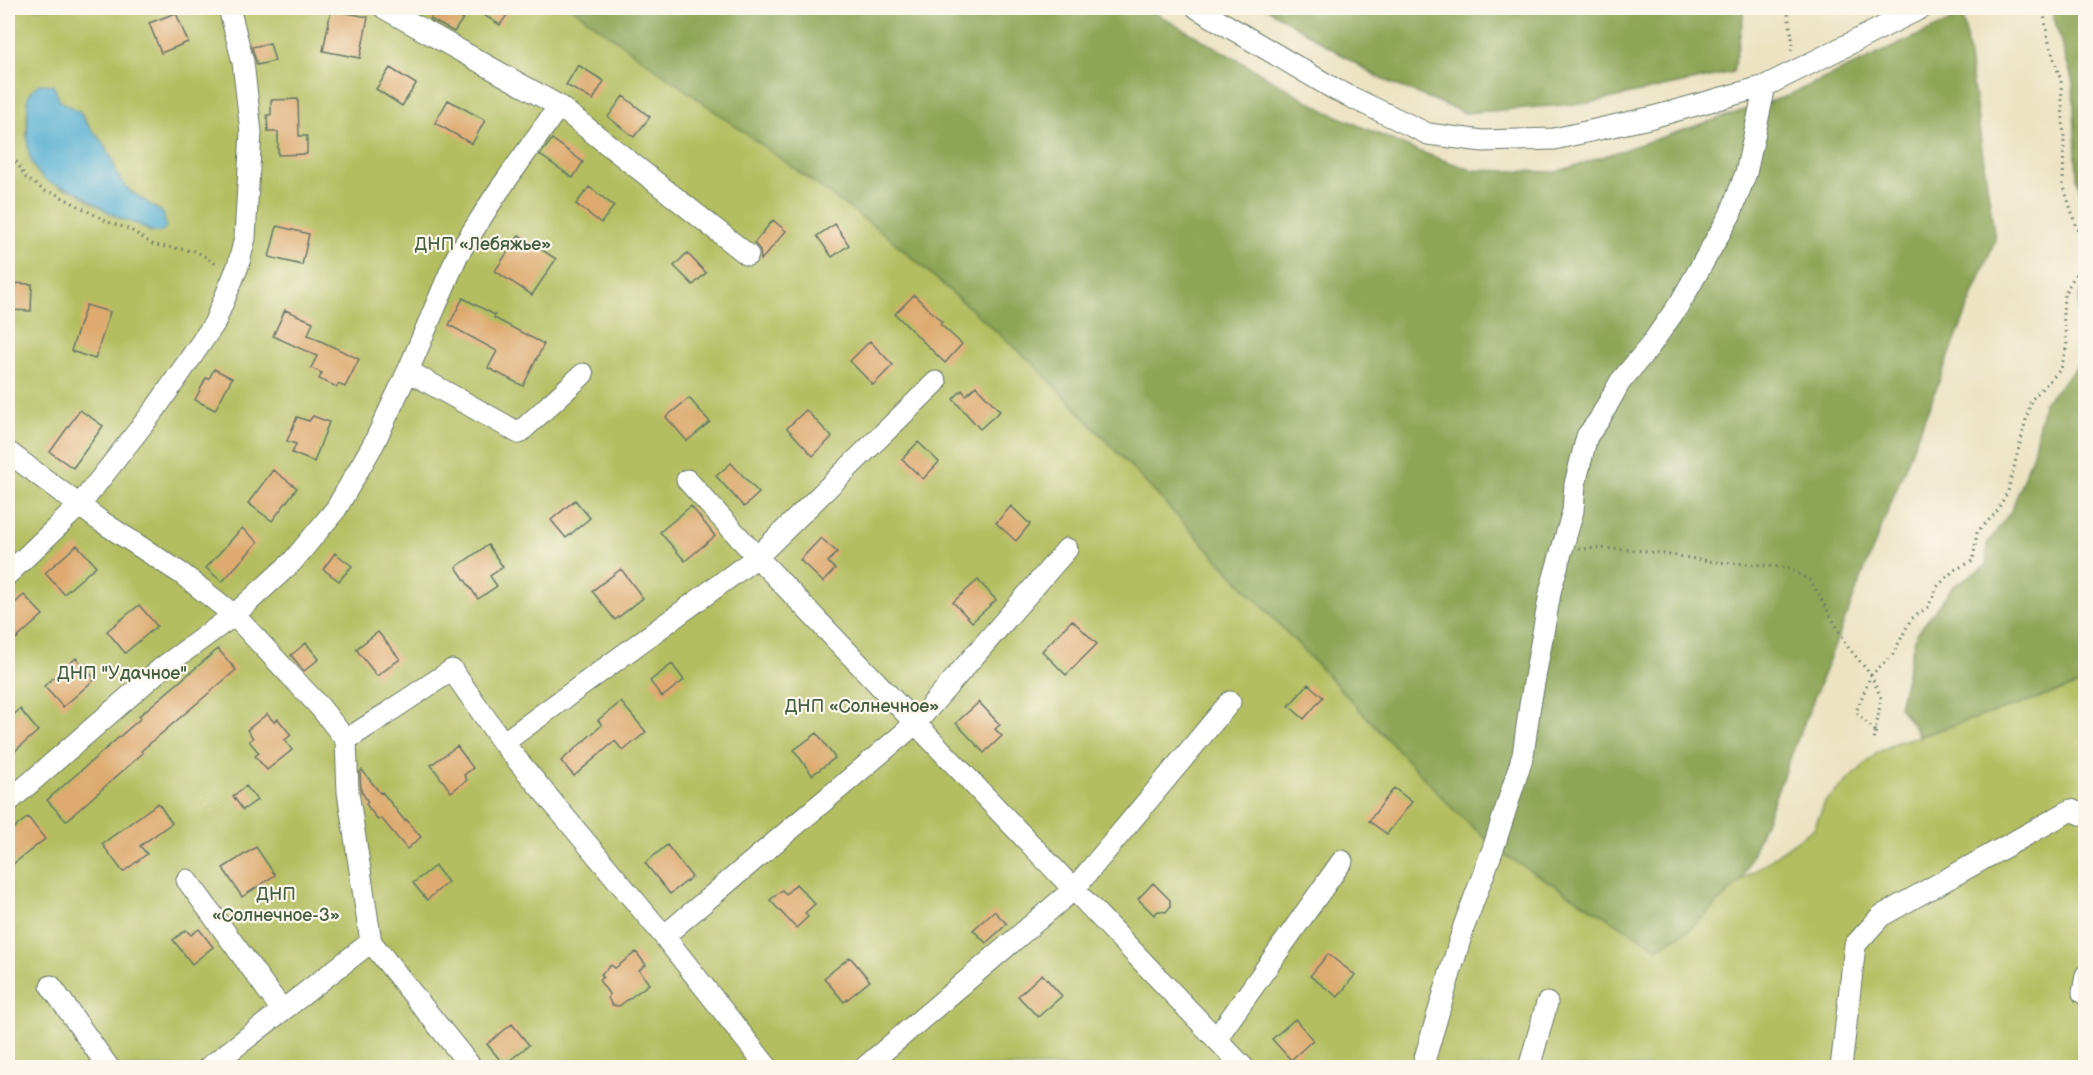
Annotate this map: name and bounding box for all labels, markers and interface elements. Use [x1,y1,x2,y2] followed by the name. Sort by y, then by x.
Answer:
[415,234,551,255] park label: ДНП «Лебяжье»
[57,663,187,684] park label: ДНП "Удачное"
[785,696,939,717] park label: ДНП «Солнечное»
[212,884,340,926] park label: ДНП «Солнечное-3»

